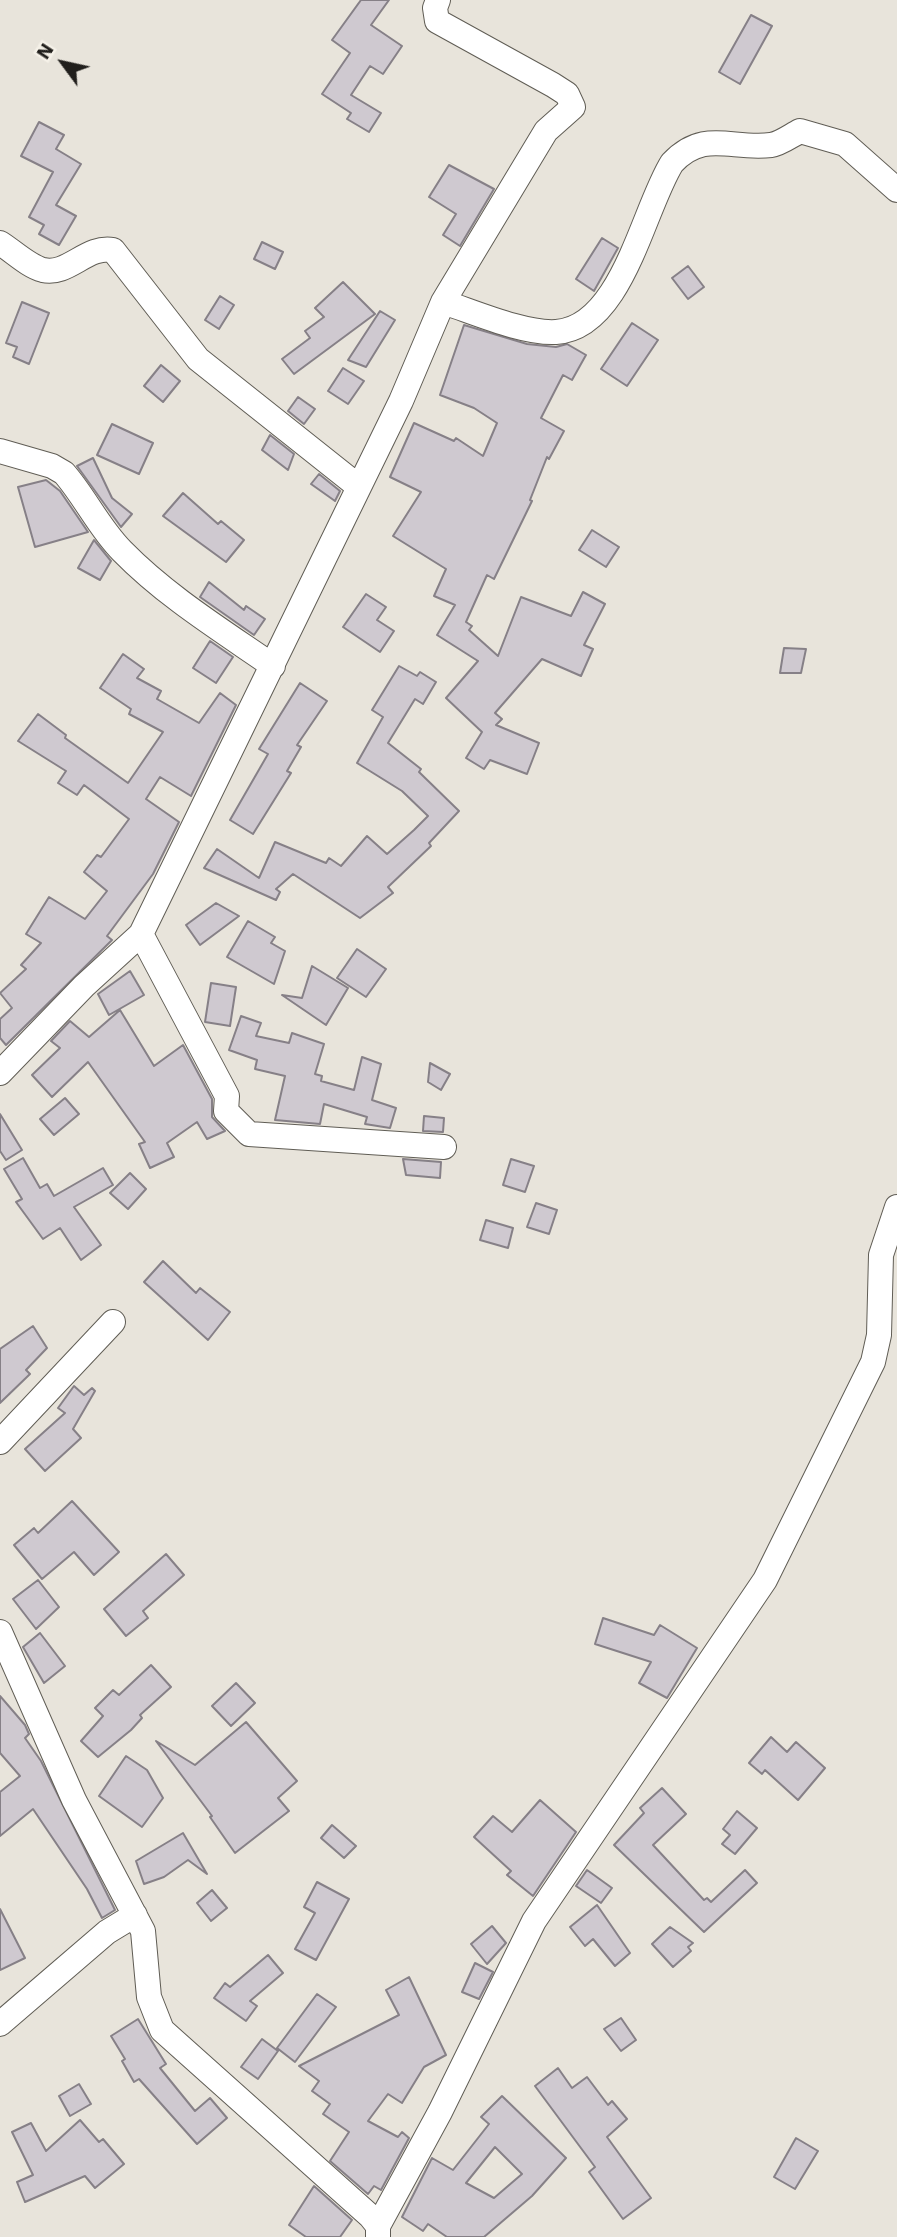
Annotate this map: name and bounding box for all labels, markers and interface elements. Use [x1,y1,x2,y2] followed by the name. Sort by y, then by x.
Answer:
[28,28,98,98] north arrow
[31,39,58,63] text: N

